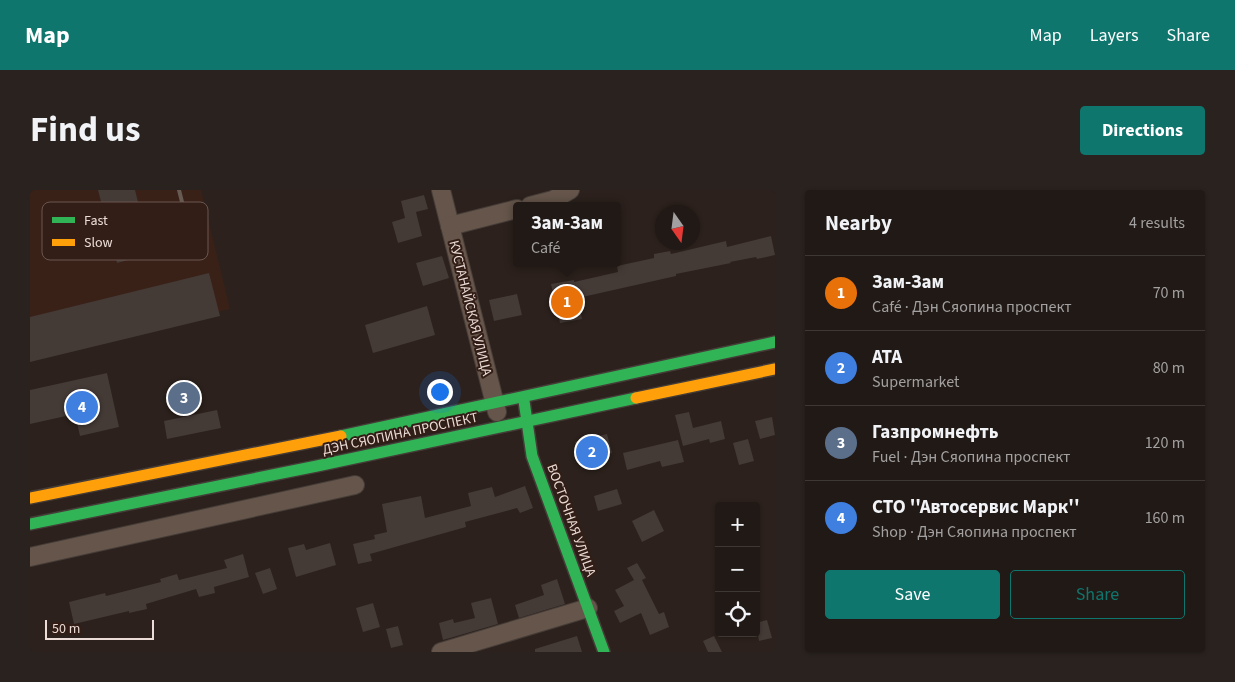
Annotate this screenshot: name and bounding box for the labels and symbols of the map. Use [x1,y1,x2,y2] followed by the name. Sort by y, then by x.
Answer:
[42,202,208,260] legend
[655,205,700,250] north arrow
[84,211,108,231] text: Fast
[84,233,113,253] text: Slow
[444,238,497,379] street label: КУСТАНАЙСКАЯ УЛИЦА
[551,283,583,321] pin: 1
[168,379,200,417] pin: 3
[427,379,453,405] your location
[66,388,98,426] pin: 4
[321,408,480,460] street label: ДЭН СЯОПИНА ПРОСПЕКТ
[576,433,608,471] pin: 2
[541,461,601,580] street label: ВОСТОЧНАЯ УЛИЦА
[45,617,154,640] scale bar

